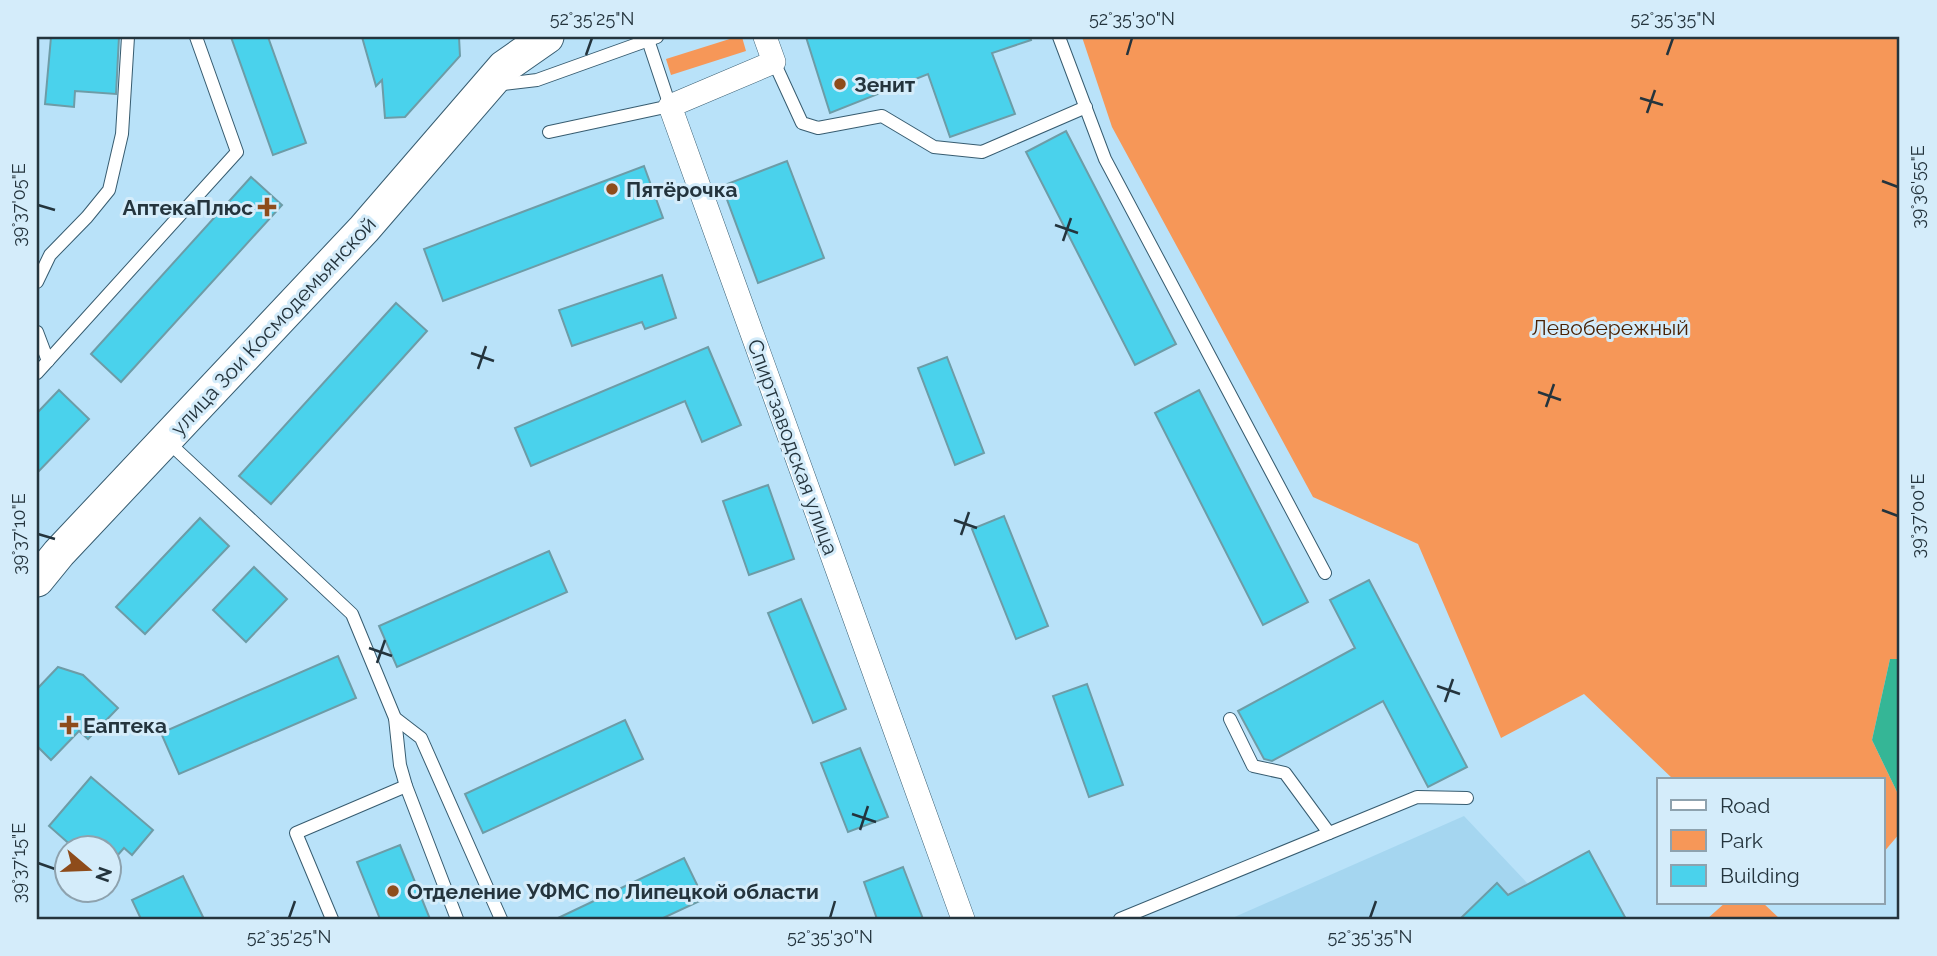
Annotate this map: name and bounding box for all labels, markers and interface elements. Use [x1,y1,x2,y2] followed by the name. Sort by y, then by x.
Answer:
[550,8,634,29] text: 52°35'25"N
[1089,8,1175,29] text: 52°35'30"N
[1631,8,1715,29] text: 52°35'35"N
[854,72,916,97] place label: Зенит
[832,76,848,92] marker: Зенит
[1907,145,1928,229] text: 39°36'55"E
[8,163,29,247] text: 39°37'05"E
[626,177,738,202] place label: Пятёрочка
[604,181,620,197] marker: Пятёрочка
[123,195,253,220] place label: АптекаПлюс
[259,199,275,215] marker: АптекаПлюс
[165,211,381,441] street label: улица Зои Космодемьянской
[1531,315,1689,340] park label: Левобережный
[742,336,844,558] street label: Спиртзаводская улица
[1907,474,1928,558] text: 39°37'00"E
[8,493,29,575] text: 39°37'10"E
[83,713,167,738] place label: Еаптека
[61,717,77,733] marker: Еаптека
[1657,778,1884,904] legend
[1720,793,1770,818] text: Road
[8,823,29,903] text: 39°37'15"E
[1720,828,1763,853] text: Park
[52,834,122,904] north arrow
[1720,863,1800,888] text: Building
[91,864,117,885] text: N
[407,879,819,904] place label: Отделение УФМС по Липецкой области
[385,883,401,899] marker: Отделение УФМС по Липецкой области
[247,926,331,947] text: 52°35'25"N
[787,926,873,947] text: 52°35'30"N
[1328,926,1412,947] text: 52°35'35"N

